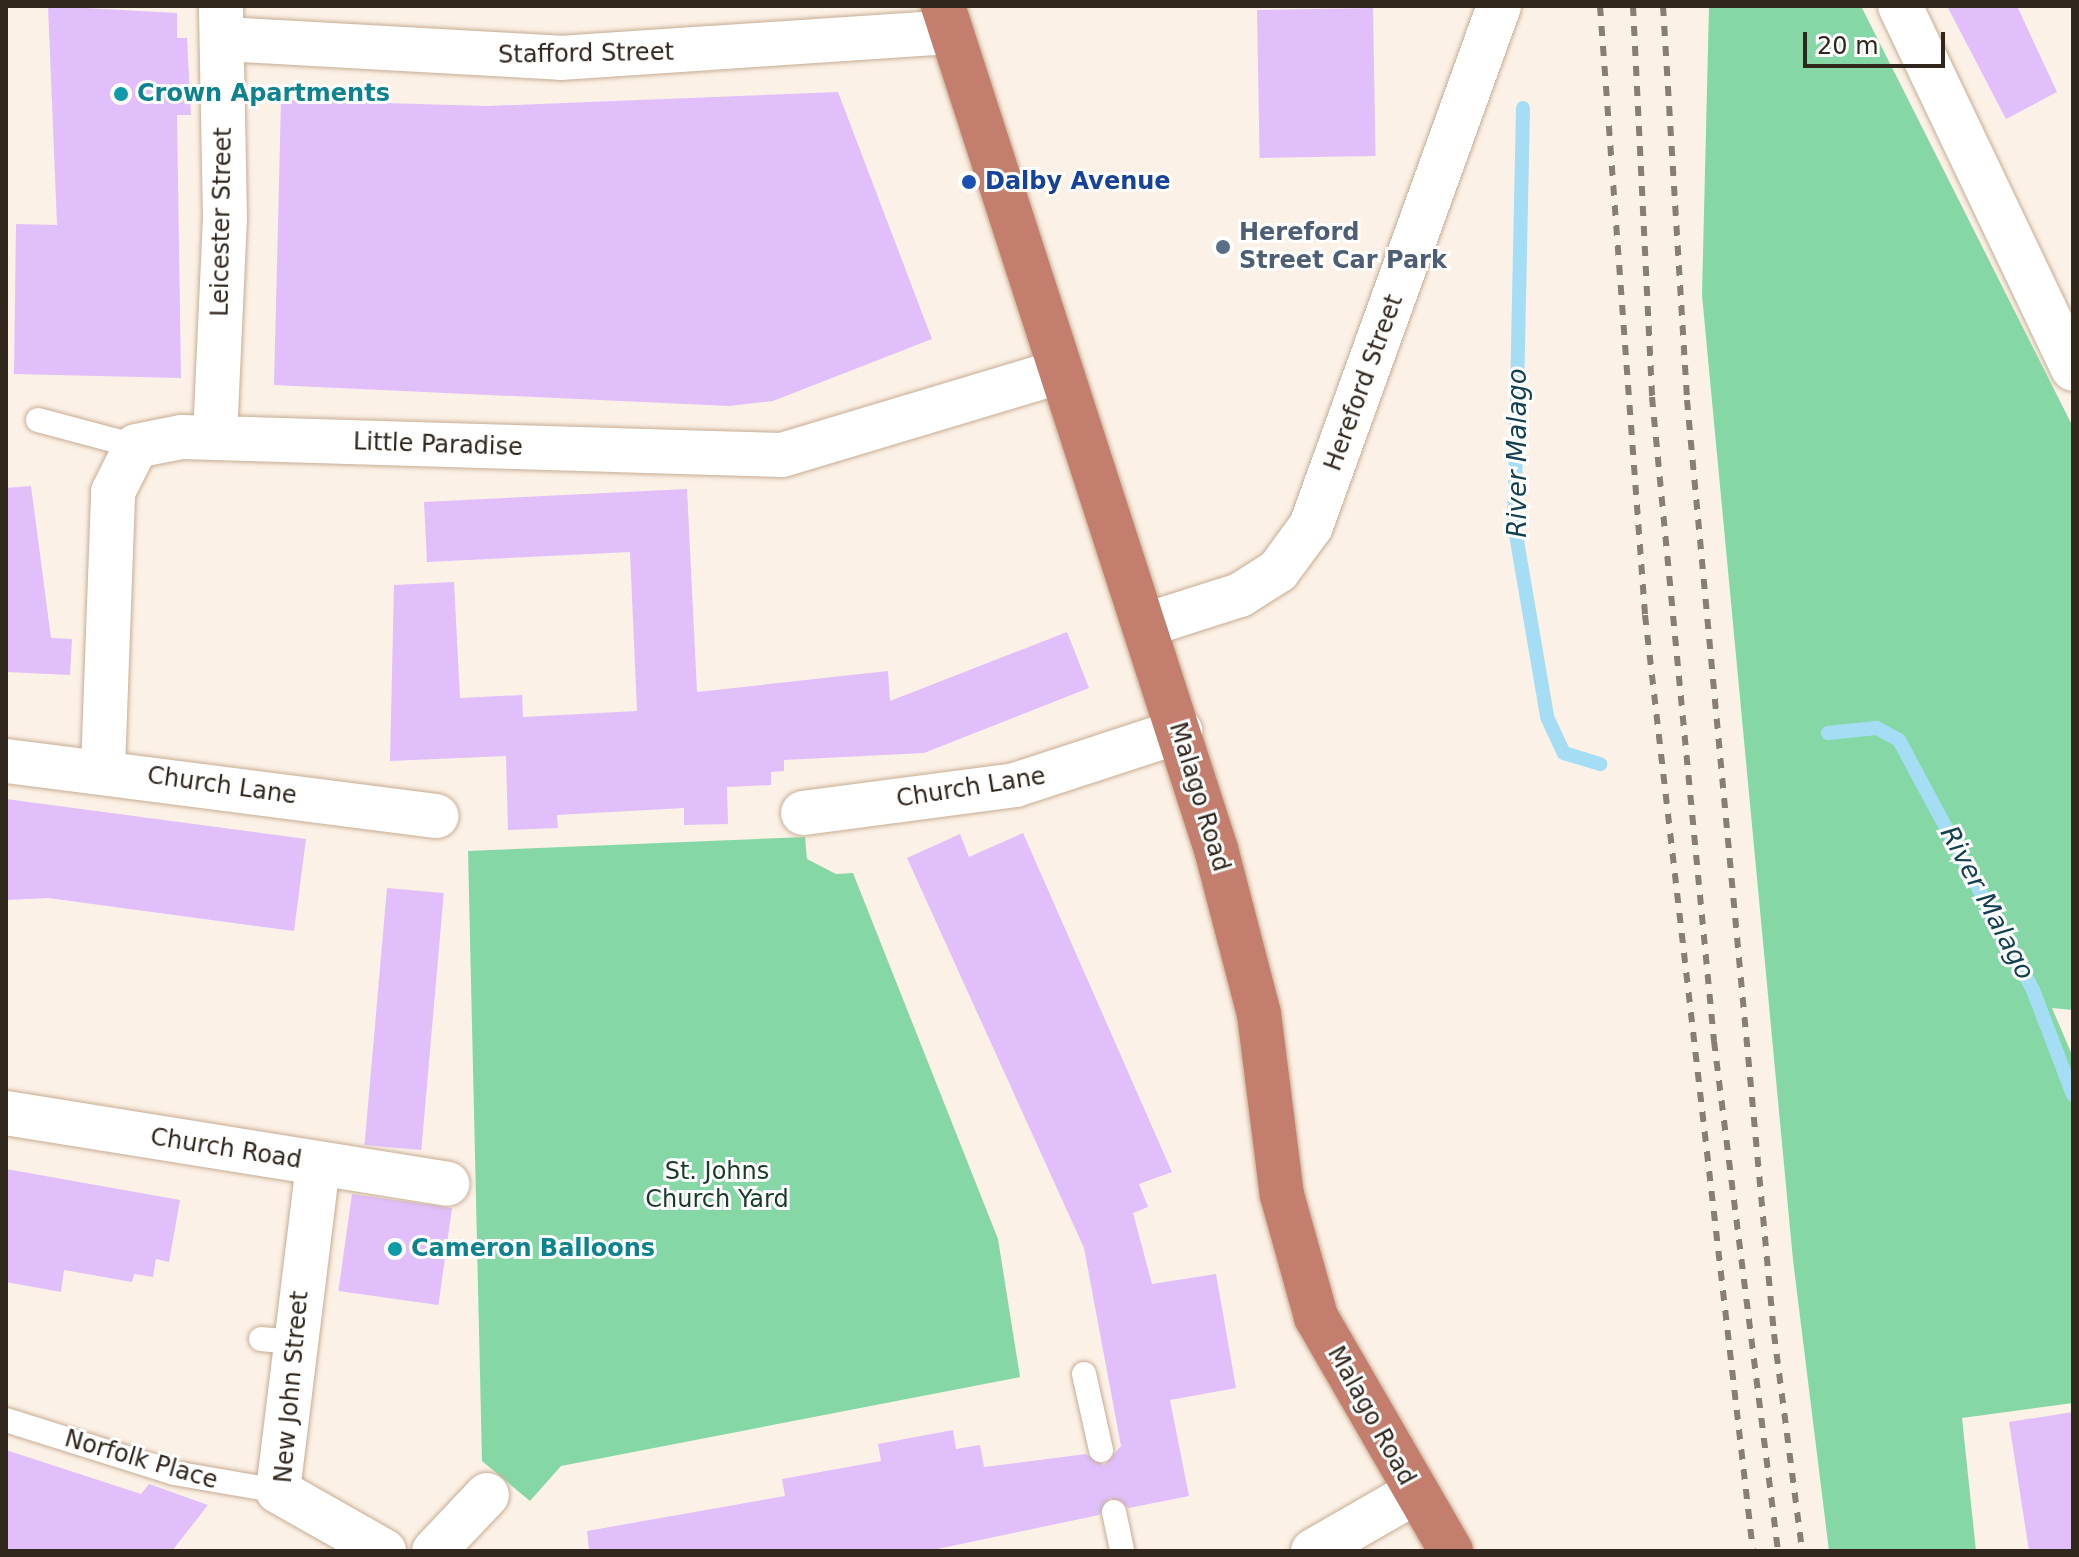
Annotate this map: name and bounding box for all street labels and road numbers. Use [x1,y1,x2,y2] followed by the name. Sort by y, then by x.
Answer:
[498,38,674,70] street label: Stafford Street
[206,127,238,317] street label: Leicester Street
[1319,291,1409,475] street label: Hereford Street
[353,428,523,462] street label: Little Paradise
[1163,719,1235,875] street label: Malago Road
[145,761,299,811] street label: Church Lane
[894,762,1048,814] street label: Church Lane
[148,1123,304,1175] street label: Church Road
[269,1290,315,1484] street label: New John Street
[1321,1341,1421,1491] street label: Malago Road
[61,1424,221,1496] street label: Norfolk Place

